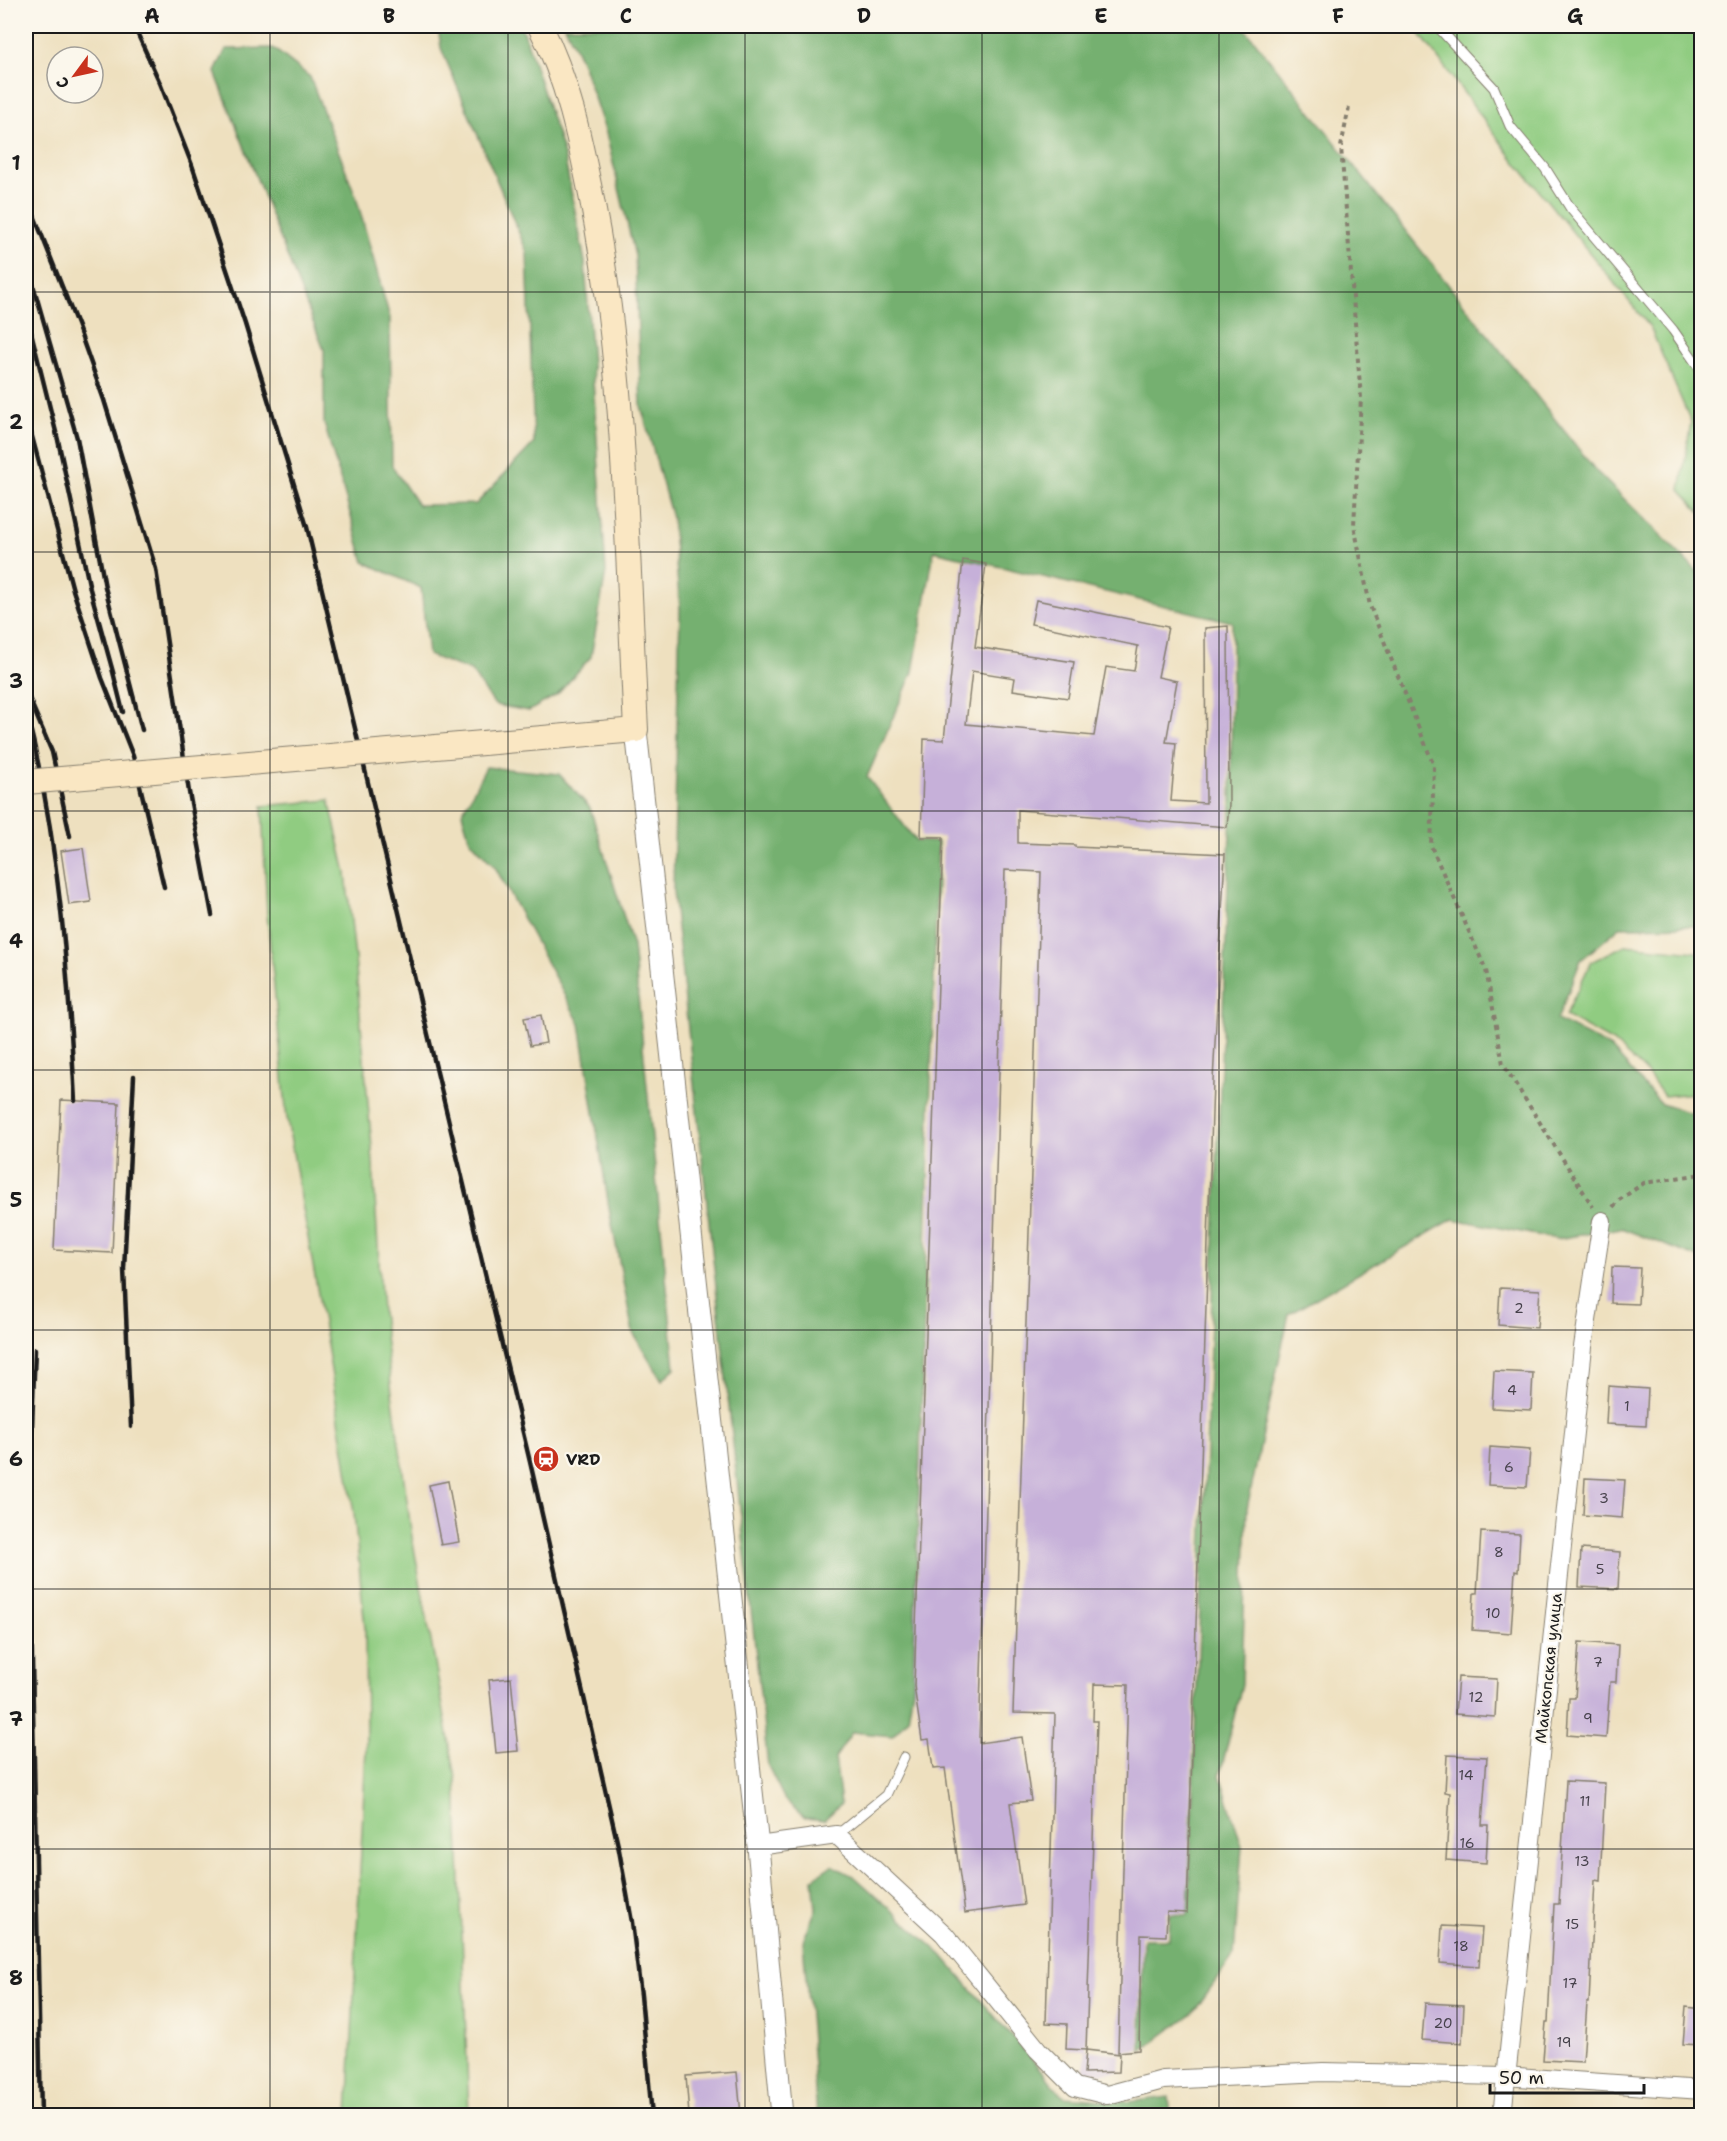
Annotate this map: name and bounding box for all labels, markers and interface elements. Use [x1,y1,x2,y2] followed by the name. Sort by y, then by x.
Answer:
[144,3,160,29] text: A
[383,3,395,29] text: B
[620,3,632,29] text: C
[857,3,871,29] text: D
[1094,3,1108,29] text: E
[1332,3,1344,29] text: F
[1567,3,1583,29] text: G
[45,45,105,105] north arrow
[51,73,74,93] text: С
[11,150,21,176] text: 1
[9,409,23,435] text: 2
[9,668,23,694] text: 3
[9,928,23,954] text: 4
[10,1187,22,1213] text: 5
[1514,1299,1524,1317] house number: 2
[1507,1381,1517,1399] house number: 4
[1624,1397,1630,1415] house number: 1
[531,1444,561,1474] station icon: VRD
[9,1446,23,1472] text: 6
[566,1449,600,1470] place label: VRD
[1504,1458,1514,1476] house number: 6
[1599,1489,1609,1507] house number: 3
[1494,1543,1504,1561] house number: 8
[1596,1560,1604,1578] house number: 5
[1530,1592,1567,1744] street label: Майкопская улица
[1485,1604,1501,1622] house number: 10
[1593,1653,1603,1671] house number: 7
[1469,1688,1483,1706] house number: 12
[9,1706,23,1732] text: 7
[1583,1709,1593,1727] house number: 9
[1458,1766,1474,1784] house number: 14
[1579,1792,1591,1810] house number: 11
[1459,1834,1475,1852] house number: 16
[1575,1852,1589,1870] house number: 13
[1565,1915,1579,1933] house number: 15
[1453,1937,1469,1955] house number: 18
[9,1965,23,1991] text: 8
[1563,1974,1577,1992] house number: 17
[1433,2014,1453,2032] house number: 20
[1556,2033,1572,2051] house number: 19
[1490,2057,1644,2095] scale bar
[1499,2066,1544,2090] text: 50 m

